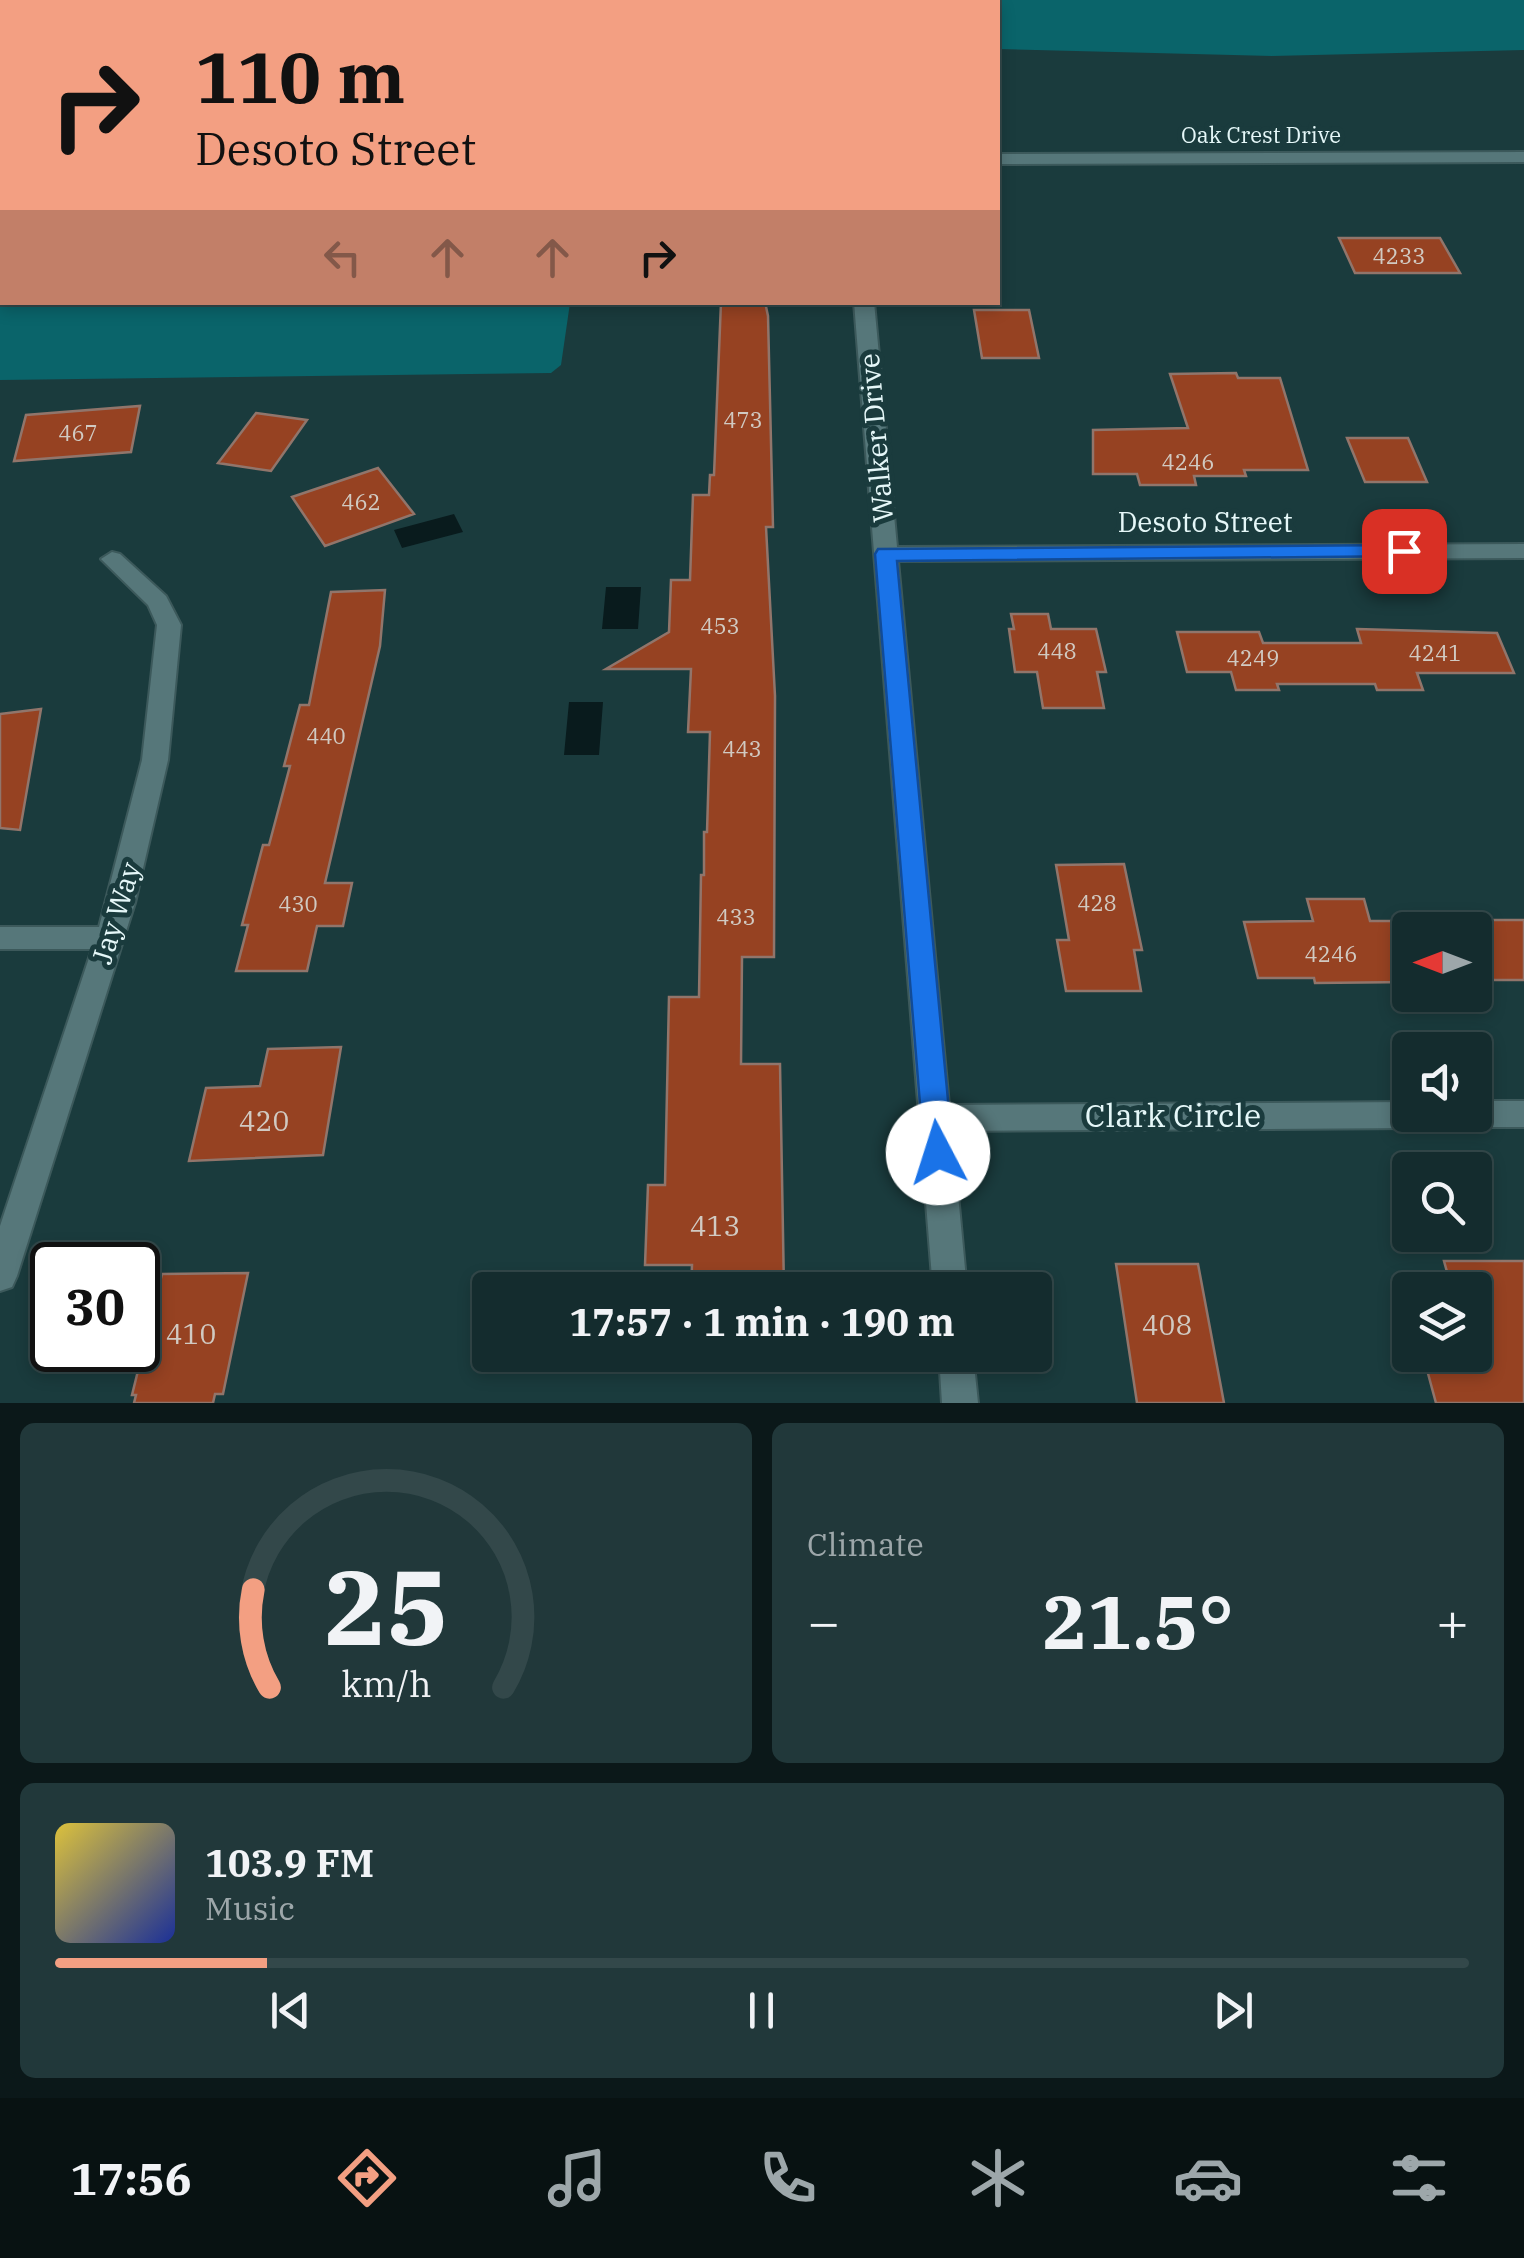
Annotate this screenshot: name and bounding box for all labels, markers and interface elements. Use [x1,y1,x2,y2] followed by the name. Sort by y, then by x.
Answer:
[195,31,405,122] text: 110 m
[30,40,160,170] icon: right
[195,119,476,177] text: Desoto Street
[1181,120,1341,149] street label: Oak Crest Drive
[315,230,370,285] icon: left
[420,230,475,285] icon: ahead
[525,230,580,285] icon: ahead
[630,230,685,285] icon: right
[1373,241,1425,270] house number: 4233
[850,352,901,524] street label: Walker Drive
[723,405,763,434] house number: 473
[58,418,98,447] house number: 467
[1162,447,1214,476] house number: 4246
[341,487,381,516] house number: 462
[1117,503,1293,540] street label: Desoto Street
[1362,509,1447,594] pin
[1377,524,1432,579] icon: arrive
[700,611,740,640] house number: 453
[1037,636,1077,665] house number: 448
[1409,638,1461,667] house number: 4241
[1227,643,1279,672] house number: 4249
[306,721,346,750] house number: 440
[722,734,762,763] house number: 443
[83,857,149,968] street label: Jay Way
[1077,888,1117,917] house number: 428
[278,889,318,918] house number: 430
[716,902,756,931] house number: 433
[1392,912,1492,1012] north arrow
[1392,912,1492,1372] map controls
[1305,939,1357,968] house number: 4246
[1392,1032,1492,1132] button: sound
[1085,1094,1261,1136] street label: Clark Circle
[886,1101,990,1205] position arrow
[239,1102,289,1139] house number: 420
[1392,1152,1492,1252] button: search
[690,1207,740,1244] house number: 413
[30,1242,160,1372] speed limit sign: 30
[1392,1272,1492,1372] button: layers
[569,1297,955,1346] text: 17:57 · 1 min · 190 m
[1142,1306,1192,1343] house number: 408
[166,1315,216,1352] house number: 410
[807,1523,924,1565] text: Climate
[324,1538,448,1674] text: 25
[1042,1572,1234,1670] text: 21.5°
[807,1586,840,1657] text: −
[1436,1586,1469,1657] text: +
[341,1660,431,1707] text: km/h
[205,1838,374,1887] text: 103.9 FM
[205,1887,295,1929] text: Music
[263,1983,318,2038] icon: previous
[734,1983,789,2038] icon: pause
[1206,1983,1261,2038] icon: next
[332,2143,402,2213] icon: directions
[542,2143,612,2213] icon: music
[753,2143,823,2213] icon: phone
[963,2143,1033,2213] icon: climate
[1173,2143,1243,2213] icon: car
[1384,2143,1454,2213] icon: filters
[70,2149,192,2207] text: 17:56

